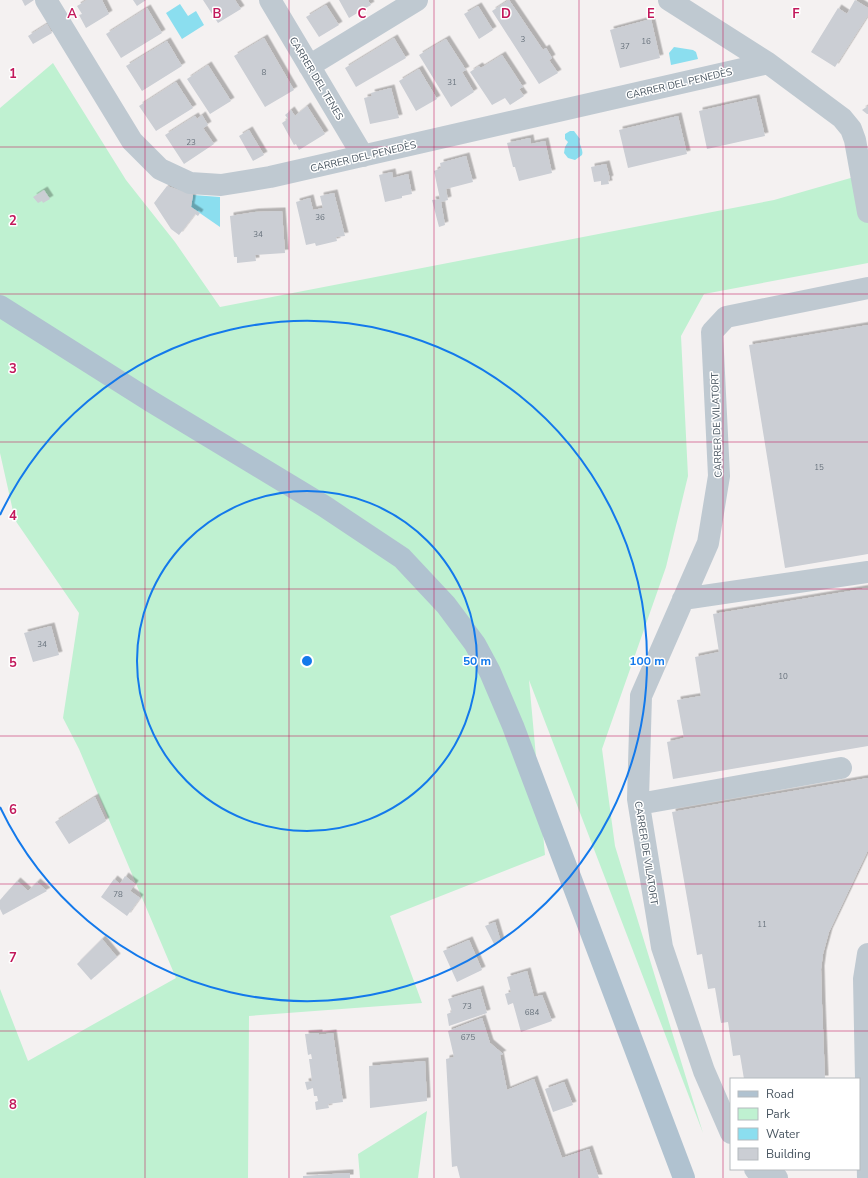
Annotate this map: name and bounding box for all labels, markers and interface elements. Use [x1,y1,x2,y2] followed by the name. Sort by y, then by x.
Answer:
[67,5,77,23] text: A
[213,5,222,23] text: B
[358,5,367,23] text: C
[501,5,511,23] text: D
[647,5,655,23] text: E
[792,5,800,23] text: F
[286,34,347,123] street label: CARRER DEL TENES
[521,34,526,45] house number: 3
[641,36,651,47] house number: 16
[620,41,630,52] house number: 37
[9,65,17,83] text: 1
[625,65,734,103] street label: CARRER DEL PENEDÈS
[262,67,267,78] house number: 8
[447,77,457,88] house number: 31
[186,137,196,148] house number: 23
[309,138,418,176] street label: CARRER DEL PENEDÈS
[9,212,17,230] text: 2
[315,212,325,223] house number: 36
[253,229,263,240] house number: 34
[9,360,17,378] text: 3
[708,372,726,478] street label: CARRER DE VILATORT
[814,462,824,473] house number: 15
[9,507,17,525] text: 4
[37,639,47,650] house number: 34
[463,653,491,669] text: 50 m
[629,653,665,669] text: 100 m
[9,654,17,672] text: 5
[300,654,314,668] centre of rings
[778,671,788,682] house number: 10
[631,800,661,906] street label: CARRER DE VILATORT
[9,801,17,819] text: 6
[113,889,123,900] house number: 78
[757,919,767,930] house number: 11
[9,949,17,967] text: 7
[462,1001,472,1012] house number: 73
[525,1007,539,1018] house number: 684
[461,1032,475,1043] house number: 675
[730,1078,860,1170] legend
[766,1086,794,1102] text: Road
[9,1096,17,1114] text: 8
[766,1106,791,1122] text: Park
[766,1126,800,1142] text: Water
[766,1146,811,1162] text: Building

